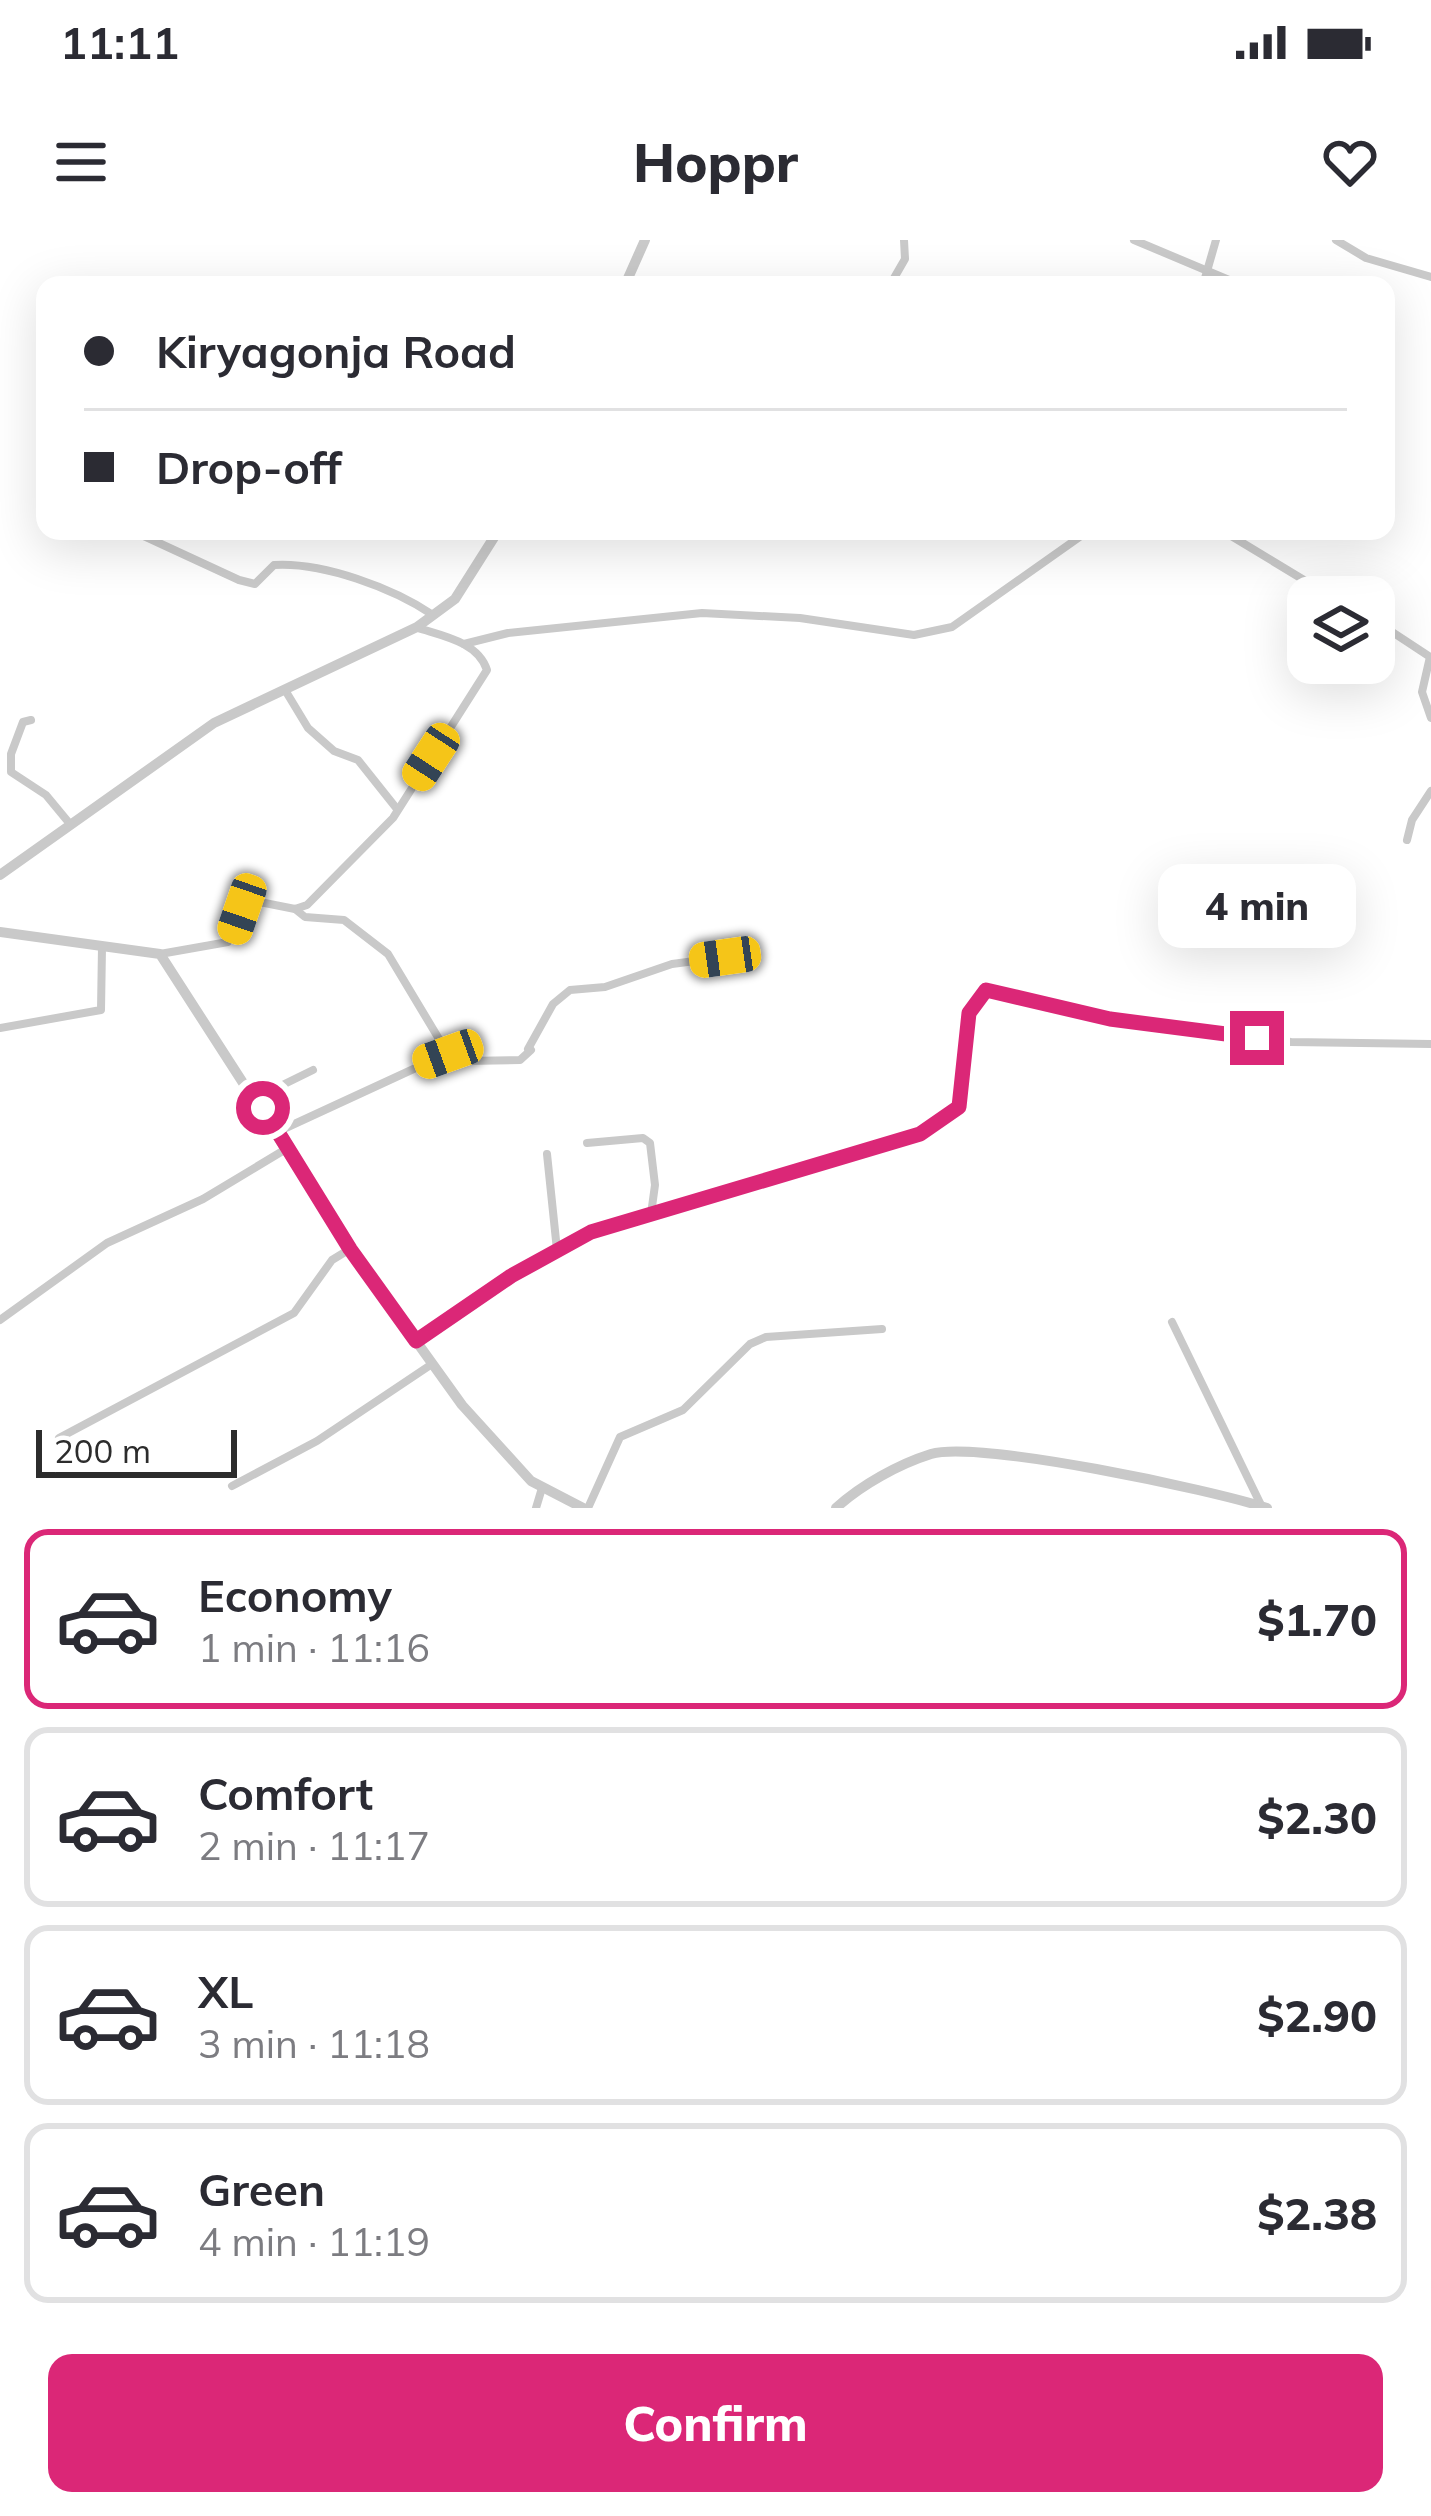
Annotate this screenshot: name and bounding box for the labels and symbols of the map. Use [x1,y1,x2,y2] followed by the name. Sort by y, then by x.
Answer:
[396,717,466,797] car
[1158,864,1356,948] callout: 4 min
[213,869,271,949] car
[687,934,763,980] car
[1230,1011,1284,1065] route end
[408,1025,488,1083] car
[236,1081,290,1135] route start
[36,1424,237,1477] scale bar

